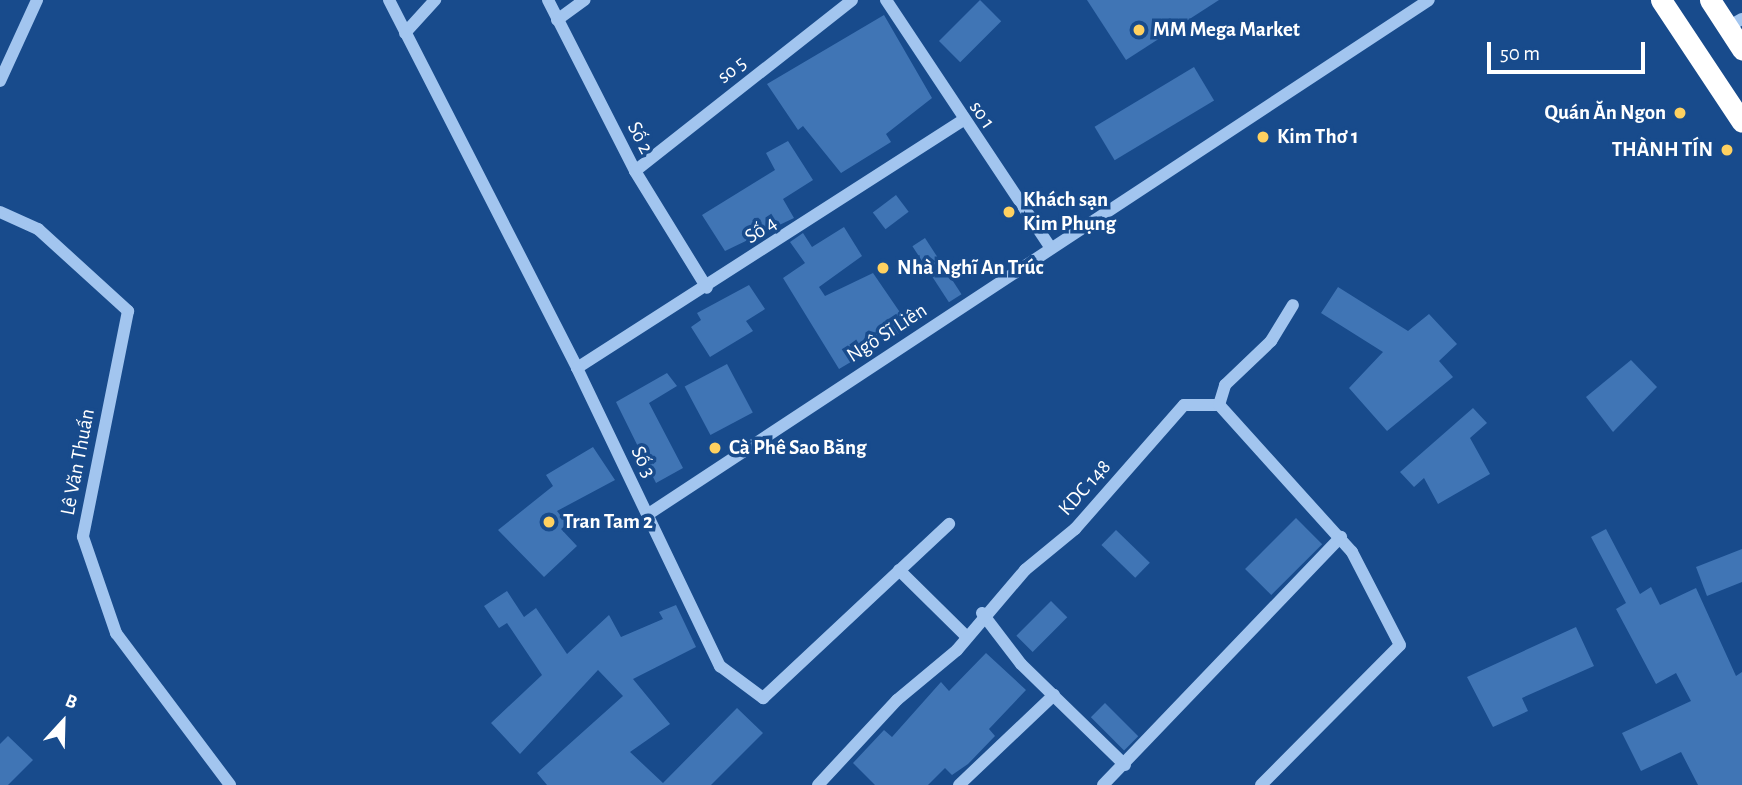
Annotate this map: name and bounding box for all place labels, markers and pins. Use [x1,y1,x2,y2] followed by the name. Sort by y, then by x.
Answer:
[1153,17,1300,43] place label: MM Mega Market
[1131,22,1147,38] marker: MM Mega Market
[1544,100,1666,126] place label: Quán Ăn Ngon
[1672,105,1688,121] marker: Quán Ăn Ngon
[1277,124,1359,150] place label: Kim Thơ 1
[1255,129,1271,145] marker: Kim Thơ 1
[1612,137,1713,163] place label: THÀNH TÍN
[1719,142,1735,158] marker: THÀNH TÍN
[1023,187,1116,237] place label: Khách sạn Kim Phụng
[1001,204,1017,220] marker: Khách sạn Kim Phụng
[897,255,1043,281] place label: Nhà Nghĩ An Trúc
[875,260,891,276] marker: Nhà Nghĩ An Trúc
[729,435,867,461] place label: Cà Phê Sao Băng
[707,440,723,456] marker: Cà Phê Sao Băng
[563,509,653,535] place label: Tran Tam 2
[541,514,557,530] marker: Tran Tam 2

